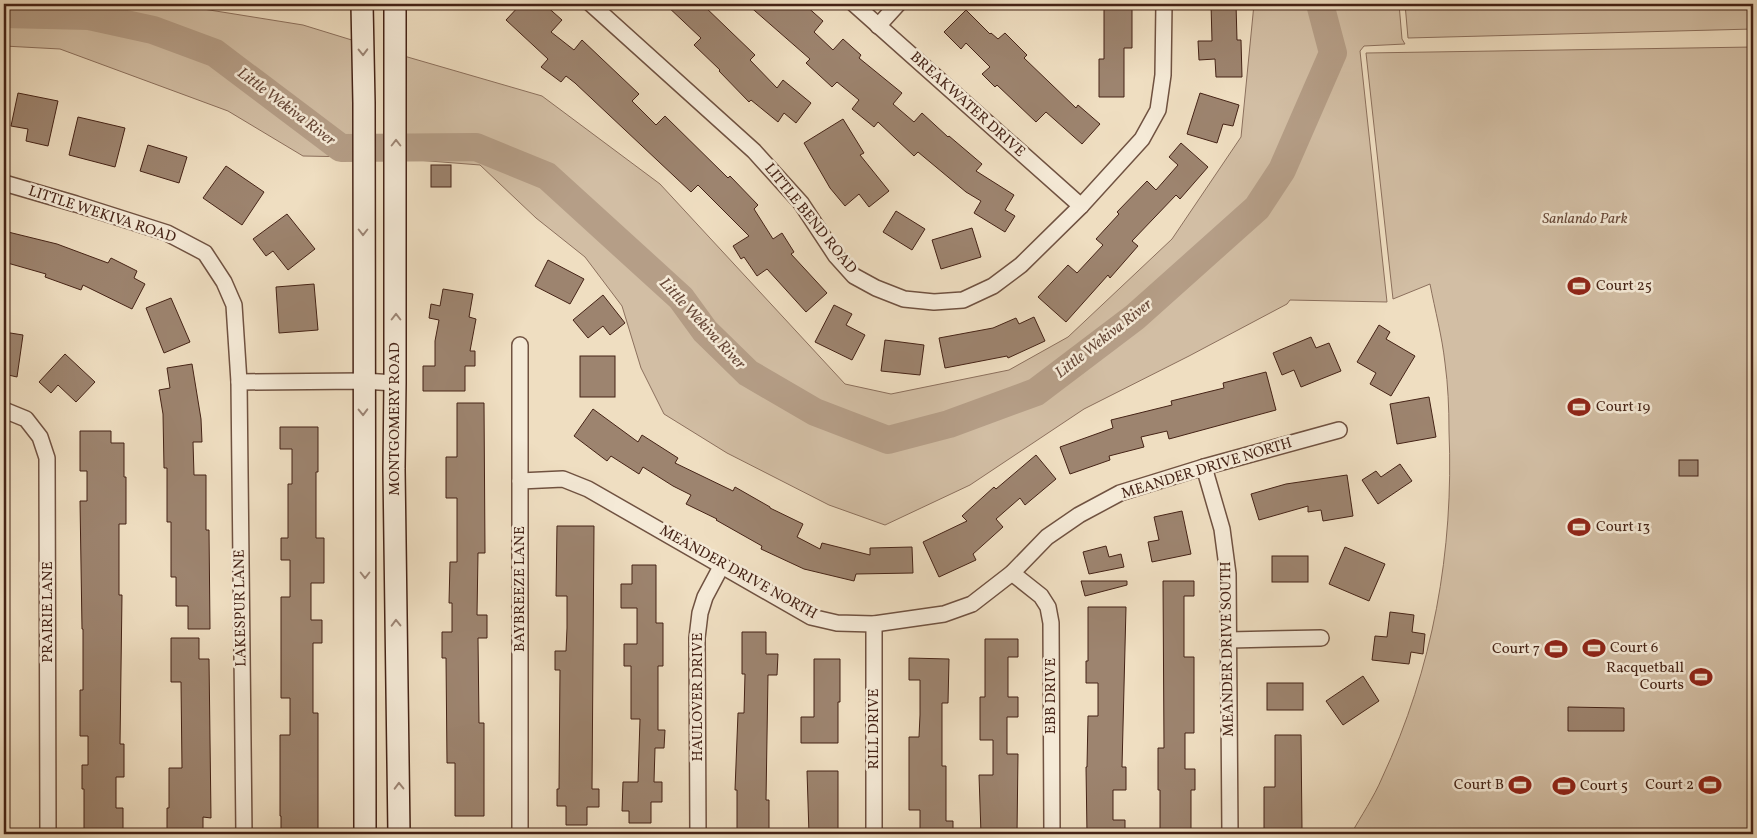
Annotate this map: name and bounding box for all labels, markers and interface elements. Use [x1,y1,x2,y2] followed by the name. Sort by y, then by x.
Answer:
[905,47,1029,163] street label: BREAKWATER DRIVE
[358,49,368,57] one-way arrow
[232,63,341,152] water label: Little Wekiva River
[391,139,401,146] one-way arrow
[759,159,861,279] street label: LITTLE BEND ROAD
[25,181,179,249] street label: LITTLE WEKIVA ROAD
[1542,209,1628,230] park label: Sanlando Park
[358,228,368,236] one-way arrow
[654,273,751,375] water label: Little Wekiva River
[1566,273,1592,299] sports icon: Court 25
[1596,276,1652,297] place label: Court 25
[1051,293,1158,384] water label: Little Wekiva River
[391,313,401,320] one-way arrow
[385,342,406,496] street label: MONTGOMERY ROAD
[1566,394,1592,420] sports icon: Court 19
[1596,397,1651,418] place label: Court 19
[358,408,369,416] one-way arrow
[1119,433,1295,505] street label: MEANDER DRIVE NORTH
[1566,514,1592,540] sports icon: Court 13
[1596,517,1650,538] place label: Court 13
[655,521,821,625] street label: MEANDER DRIVE NORTH
[510,526,531,652] street label: BAYBREEZE LANE
[229,549,253,667] street label: LAKESPUR LANE
[38,561,59,663] street label: PRAIRIE LANE
[1216,561,1240,737] street label: MEANDER DRIVE SOUTH
[360,571,370,579] one-way arrow
[391,619,401,626] one-way arrow
[688,633,709,761] street label: HAULOVER DRIVE
[1581,635,1607,661] sports icon: Court 6
[1543,636,1569,662] sports icon: Court 7
[1610,638,1658,659] place label: Court 6
[1492,639,1540,660] place label: Court 7
[1041,658,1062,734] street label: EBB DRIVE
[1606,658,1684,696] place label: Racquetball Courts
[1688,664,1714,690] sports icon: Racquetball Courts
[864,688,885,770] street label: RILL DRIVE
[1507,772,1533,798] sports icon: Court B
[1697,772,1723,798] sports icon: Court 2
[1551,773,1577,799] sports icon: Court 5
[1454,775,1504,796] place label: Court B
[1645,775,1694,796] place label: Court 2
[1580,776,1628,797] place label: Court 5
[393,781,404,789] one-way arrow

